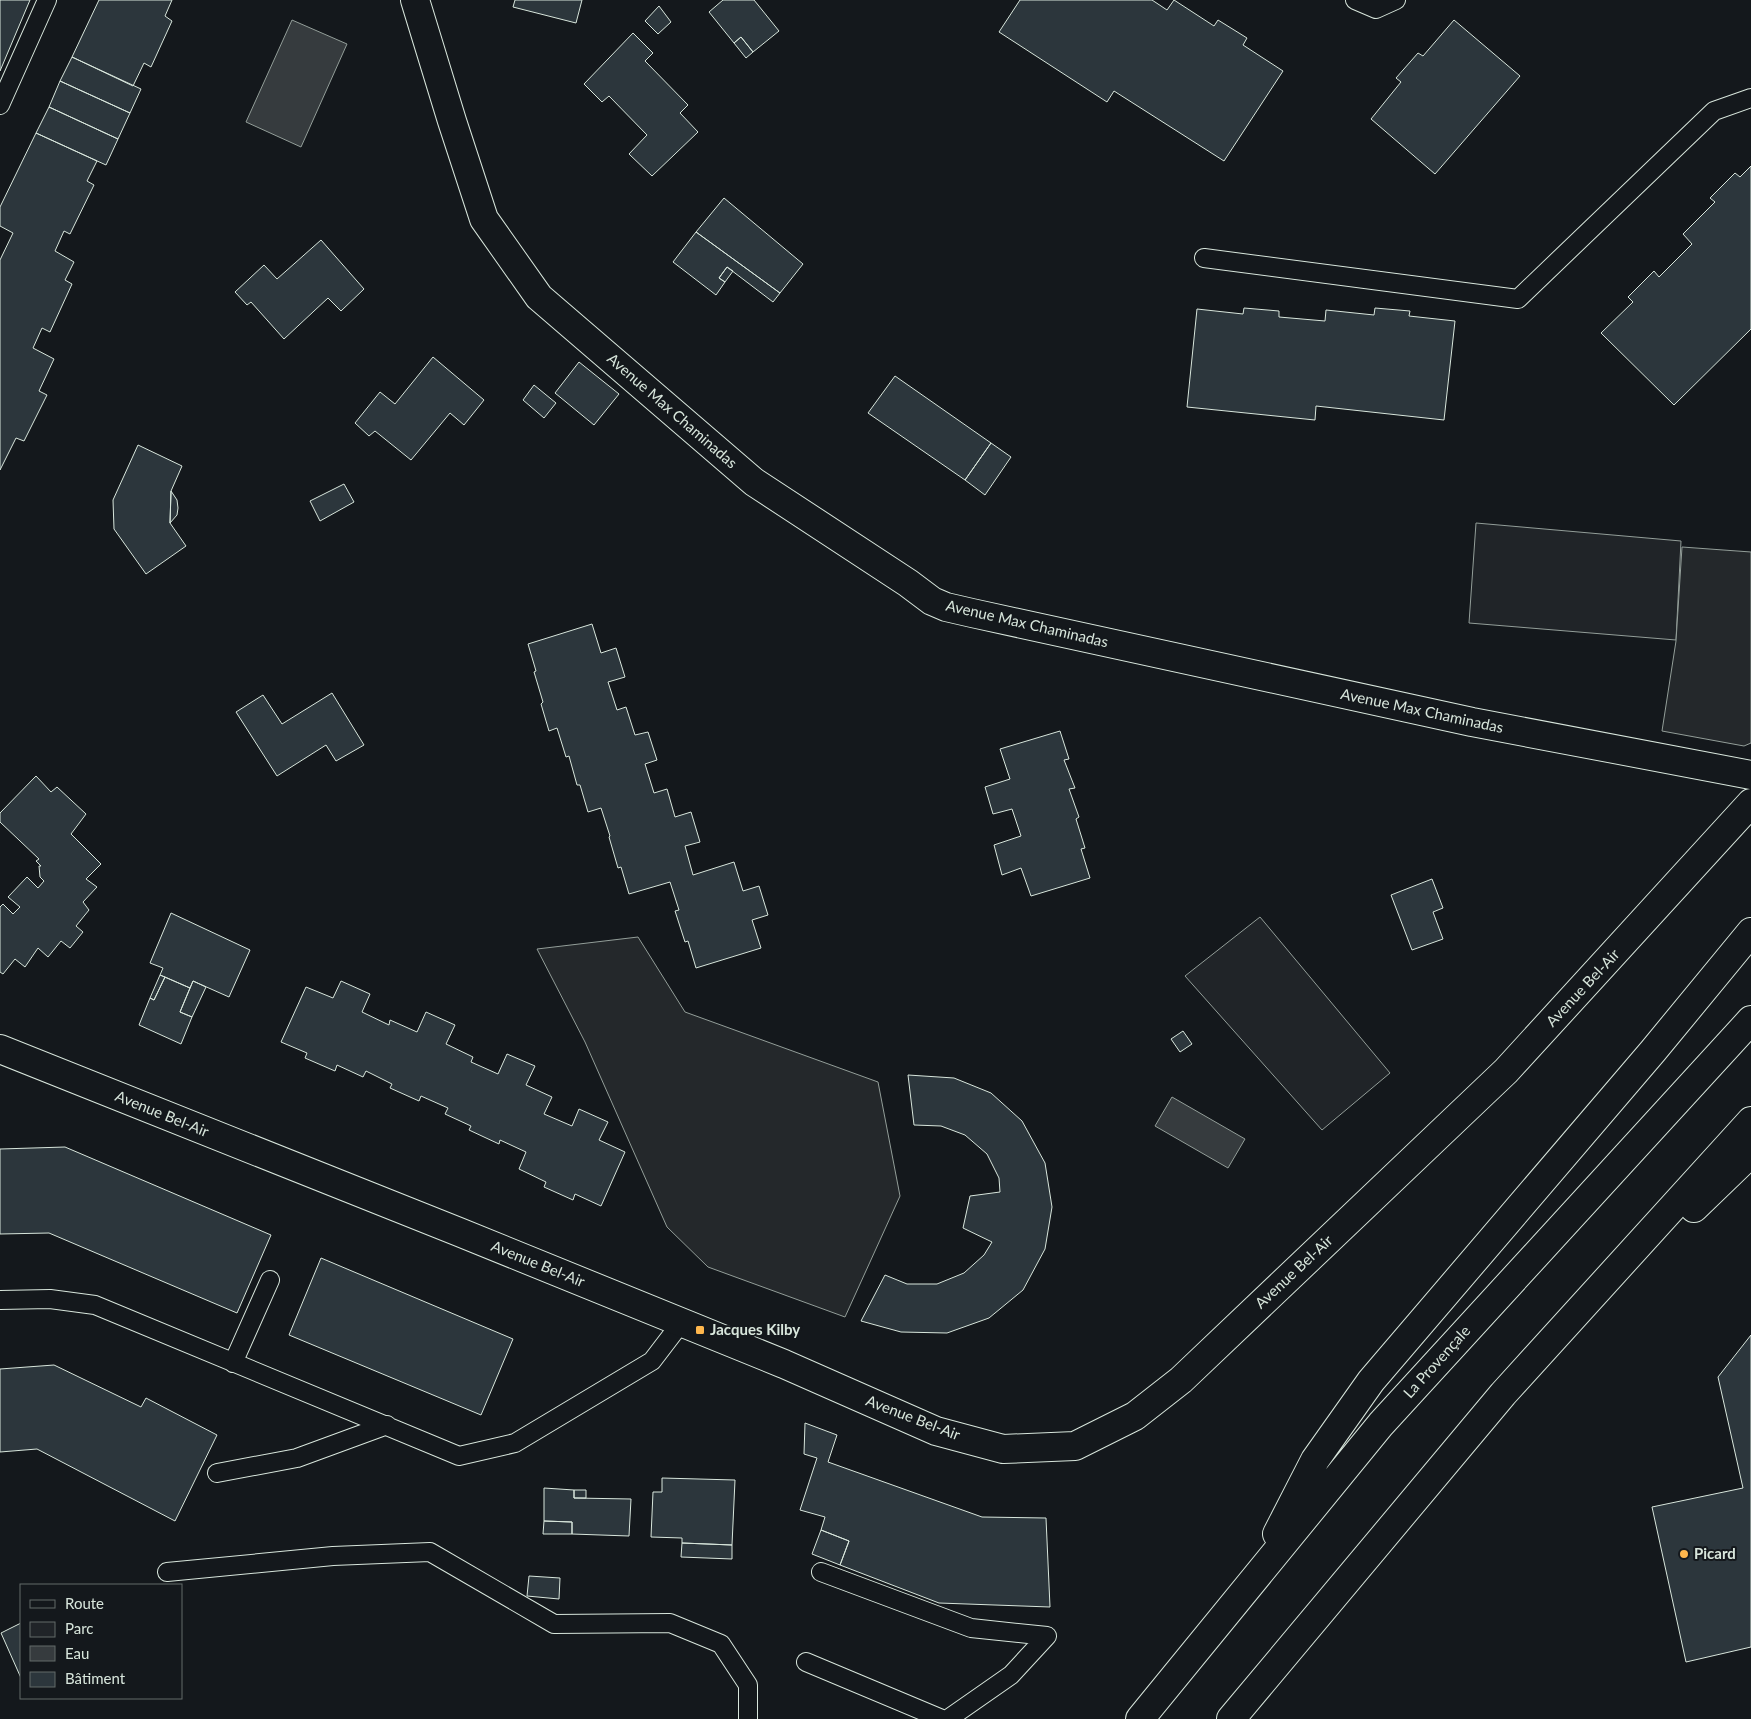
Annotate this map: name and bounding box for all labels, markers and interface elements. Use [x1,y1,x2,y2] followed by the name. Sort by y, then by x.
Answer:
[604,349,741,471] street label: Avenue Max Chaminadas
[944,596,1110,650] street label: Avenue Max Chaminadas
[1339,684,1505,736] street label: Avenue Max Chaminadas
[1542,944,1623,1030] street label: Avenue Bel-Air
[113,1086,212,1140] street label: Avenue Bel-Air
[1251,1230,1336,1312] street label: Avenue Bel-Air
[489,1236,588,1290] street label: Avenue Bel-Air
[710,1320,800,1338] place label: Jacques Kilby
[1399,1321,1474,1401] street label: La Provençale
[694,1324,706,1336] marker: Jacques Kilby
[864,1391,963,1443] street label: Avenue Bel-Air
[1694,1544,1736,1562] place label: Picard
[1678,1548,1690,1560] marker: Picard
[20,1584,182,1699] legend
[65,1594,104,1612] text: Route
[65,1619,94,1637] text: Parc
[65,1644,89,1662] text: Eau
[65,1669,126,1687] text: Bâtiment

